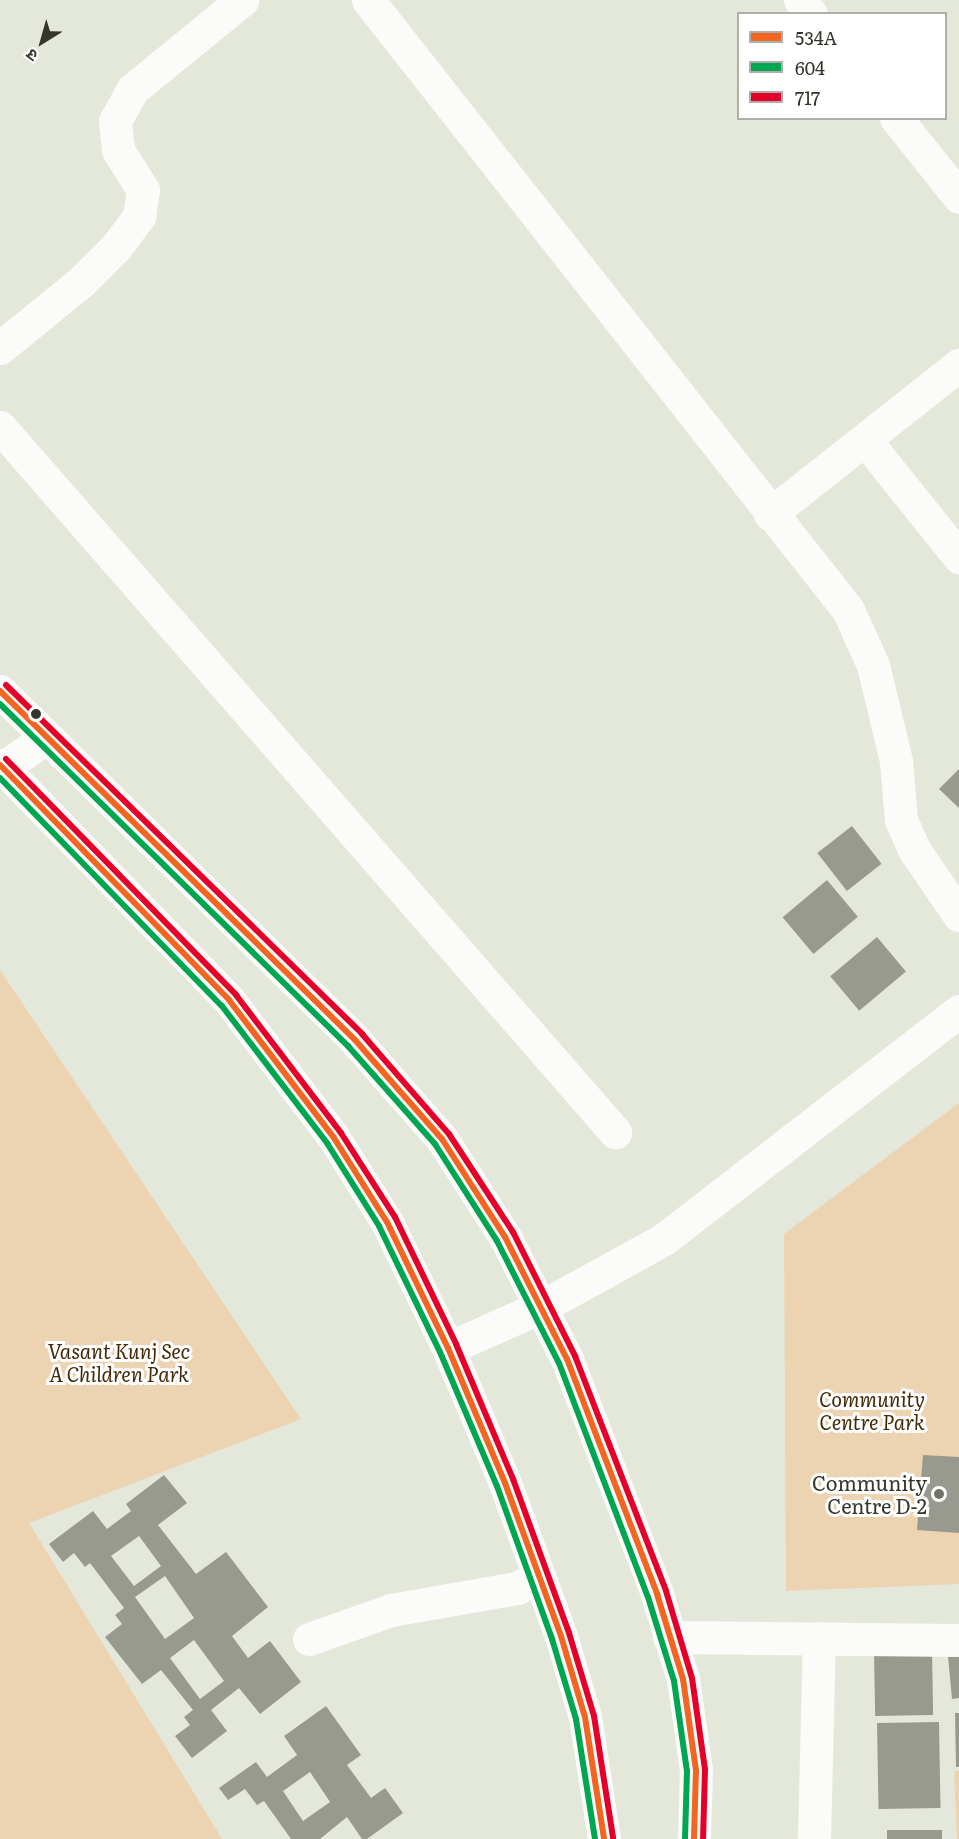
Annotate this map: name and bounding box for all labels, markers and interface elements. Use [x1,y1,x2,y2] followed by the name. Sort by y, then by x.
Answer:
[12,12,72,72] north arrow
[737,12,947,120] legend
[795,24,837,51] text: 534A
[20,44,42,69] text: उ
[795,54,825,81] text: 604
[795,84,820,111] text: 717
[30,708,42,720] unlabelled marker
[48,1338,190,1385] park label: Vasant Kunj Sec A Children Park
[819,1386,925,1433] park label: Community Centre Park
[812,1470,927,1517] place label: Community Centre D-2
[932,1487,946,1501] marker: Community Centre D-2

